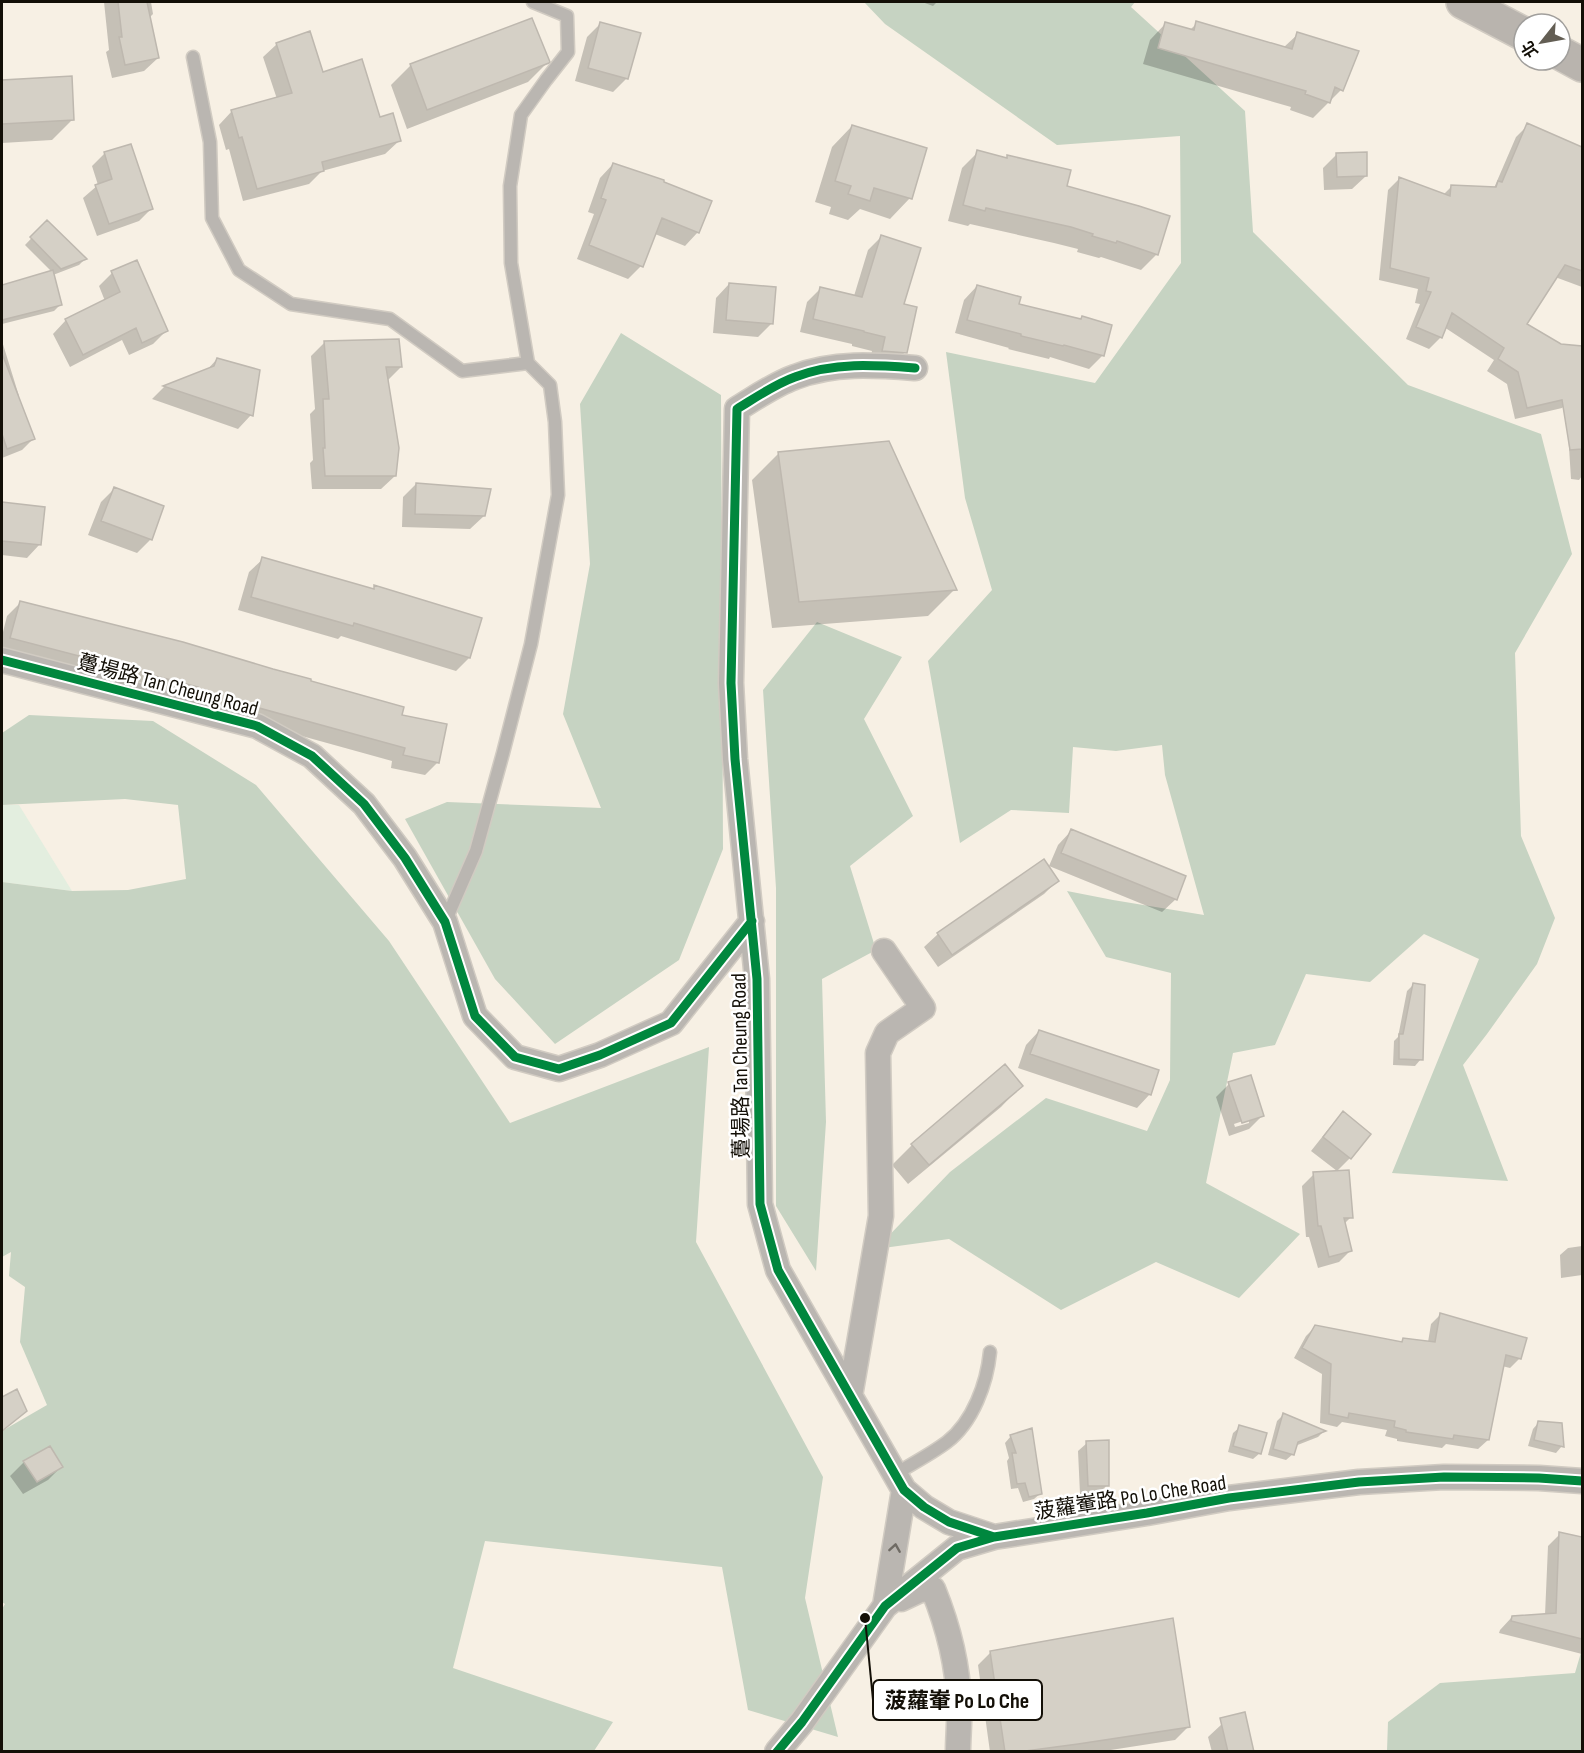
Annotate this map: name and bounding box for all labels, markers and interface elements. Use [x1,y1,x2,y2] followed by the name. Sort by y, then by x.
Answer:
[1512,12,1572,72] north arrow
[1518,37,1543,61] text: 北
[75,649,261,722] street label: 躉場路 Tan Cheung Road
[726,973,755,1159] street label: 躉場路 Tan Cheung Road
[1032,1470,1228,1525] street label: 菠蘿輋路 Po Lo Che Road
[888,1544,900,1553] one-way arrow
[873,1680,1042,1720] callout: 菠蘿輋 Po Lo Che
[885,1688,1029,1715] text: 菠蘿輋 Po Lo Che

